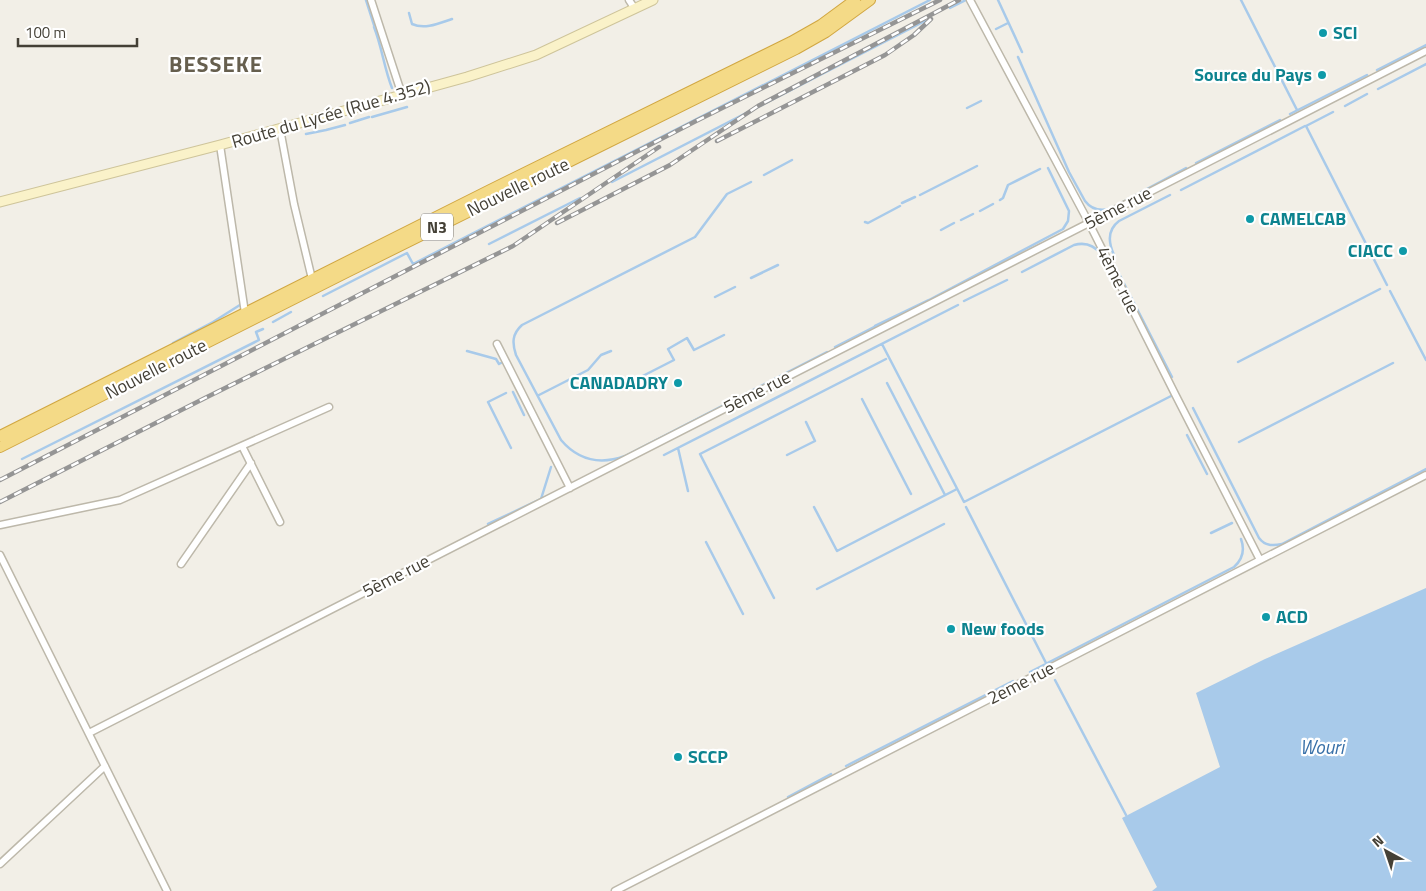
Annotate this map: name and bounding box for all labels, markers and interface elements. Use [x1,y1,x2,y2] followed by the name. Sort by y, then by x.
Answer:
[18,15,136,47] scale bar
[1333,19,1358,46] place label: SCI
[25,21,66,44] text: 100 m
[1317,27,1329,39] marker: SCI
[169,47,263,81] district label: BESSEKE
[1194,61,1312,88] place label: Source du Pays
[1316,69,1328,81] marker: Source du Pays
[228,72,434,155] street label: Route du Lycée (Rue 4.352)
[462,150,573,223] street label: Nouvelle route
[1079,179,1156,236] street label: 5ème rue
[1260,205,1346,232] place label: CAMELCAB
[421,213,453,240] road number: N3
[1244,213,1256,225] marker: CAMELCAB
[1348,237,1393,264] place label: CIACC
[1090,241,1147,318] street label: 4ème rue
[1397,245,1409,257] marker: CIACC
[100,331,211,406] street label: Nouvelle route
[718,363,795,420] street label: 5ème rue
[570,369,669,396] place label: CANADADRY
[672,377,684,389] marker: CANADADRY
[357,547,434,604] street label: 5ème rue
[1276,603,1308,630] place label: ACD
[1260,611,1272,623] marker: ACD
[961,615,1044,642] place label: New foods
[945,623,957,635] marker: New foods
[982,654,1059,711] street label: 2eme rue
[1300,732,1346,761] water label: Wouri
[688,743,728,770] place label: SCCP
[672,751,684,763] marker: SCCP
[1361,826,1411,876] north arrow
[1367,829,1388,852] text: N

